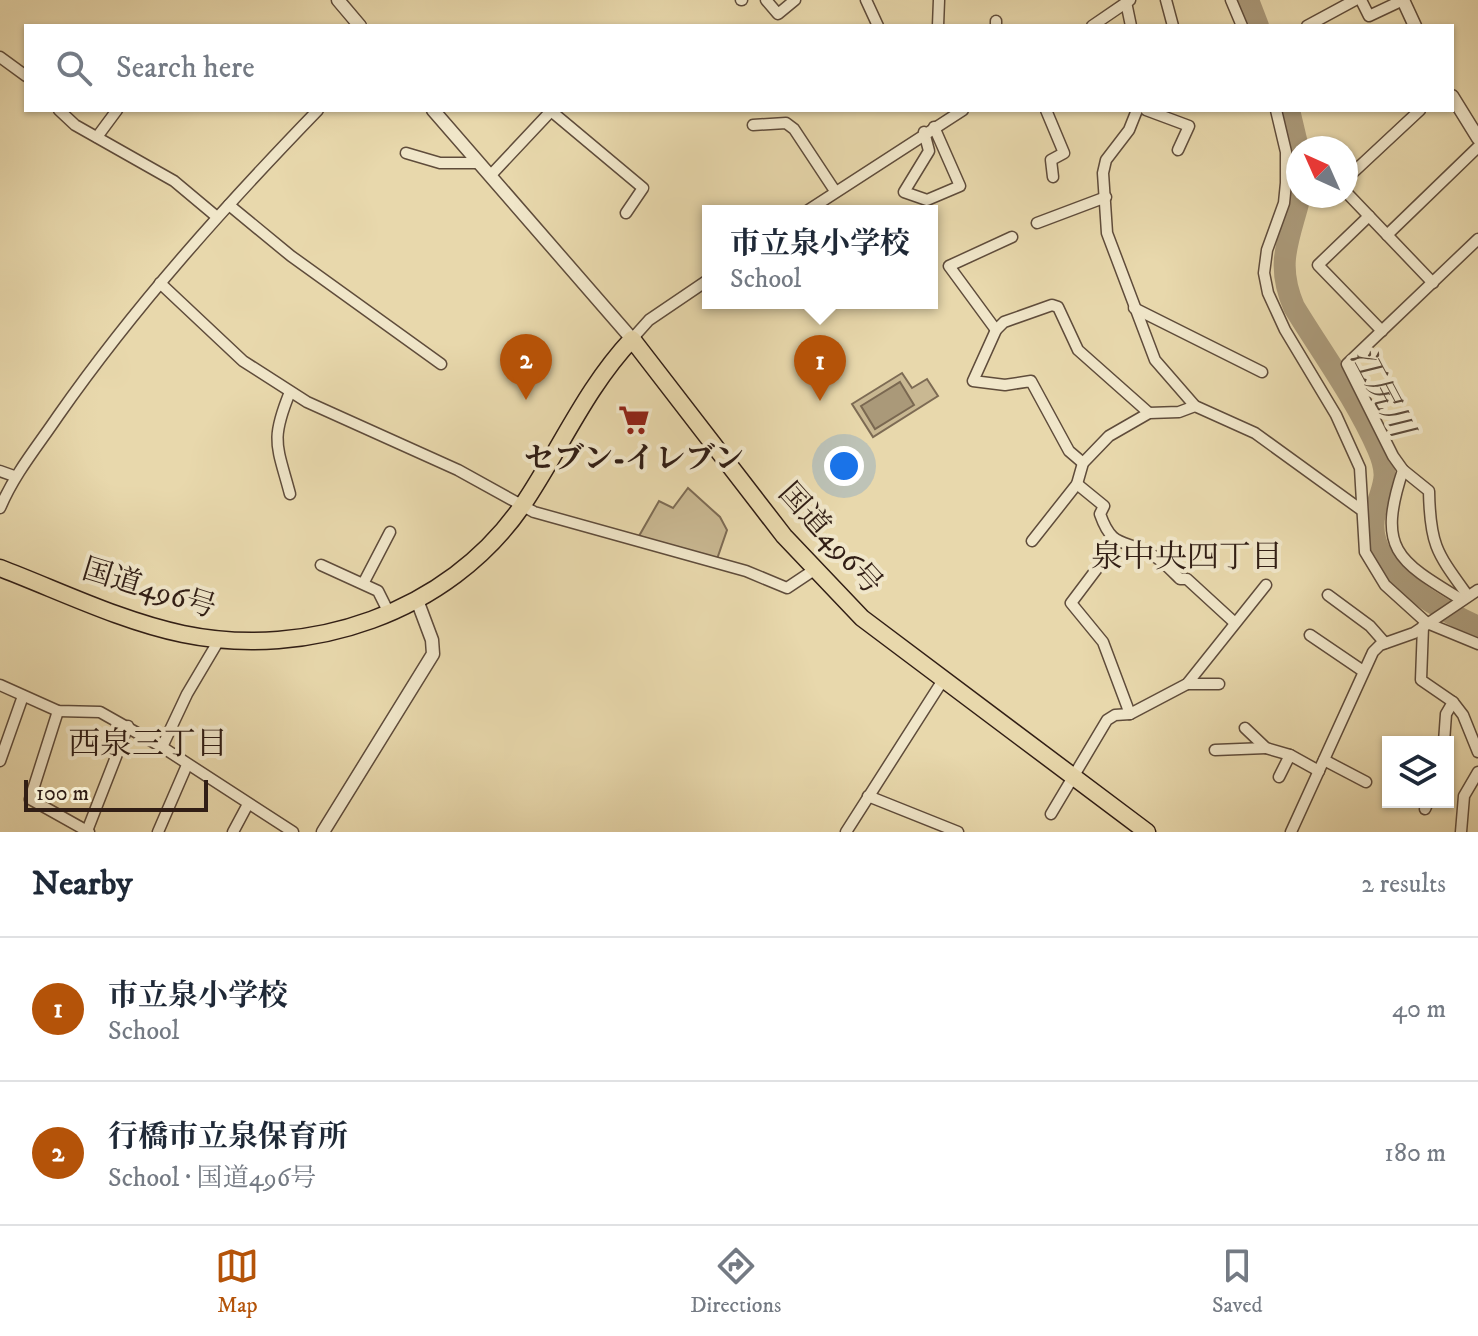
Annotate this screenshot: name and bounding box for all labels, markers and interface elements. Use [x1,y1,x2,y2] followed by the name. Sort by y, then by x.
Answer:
[24,24,1454,112] search box
[52,46,96,90] icon: search
[116,50,255,87] text: Search here
[1286,136,1358,208] north arrow
[702,205,938,309] popup
[730,226,910,263] text: 市立泉小学校
[730,263,801,296] text: School
[500,334,552,400] pin: 2
[794,335,846,401] pin: 1
[1341,341,1423,447] water label: 江尻川
[617,403,651,437] supermarket icon: セブン-イレブン
[524,441,744,478] place label: セブン-イレブン
[824,446,864,486] your location
[770,475,890,603] street label: 国道496号
[1091,538,1283,578] district label: 泉中央四丁目
[78,551,220,627] street label: 国道496号
[68,725,228,765] district label: 西泉三丁目
[1382,736,1454,808] map controls
[1382,736,1454,808] button: layers
[24,776,208,812] scale bar
[36,780,89,807] text: 100 m
[32,863,133,905] text: Nearby
[1361,868,1446,901] text: 2 results
[108,978,288,1015] text: 市立泉小学校
[53,993,63,1026] text: 1
[1392,993,1446,1026] text: 40 m
[108,1015,179,1048] text: School
[108,1119,348,1156] text: 行橋市立泉保育所
[52,1137,64,1170] text: 2
[1384,1137,1446,1170] text: 180 m
[108,1162,316,1195] text: School · 国道496号
[215,1244,259,1319] tab: Map
[690,1244,781,1319] tab: Directions
[1212,1244,1263,1319] tab: Saved

